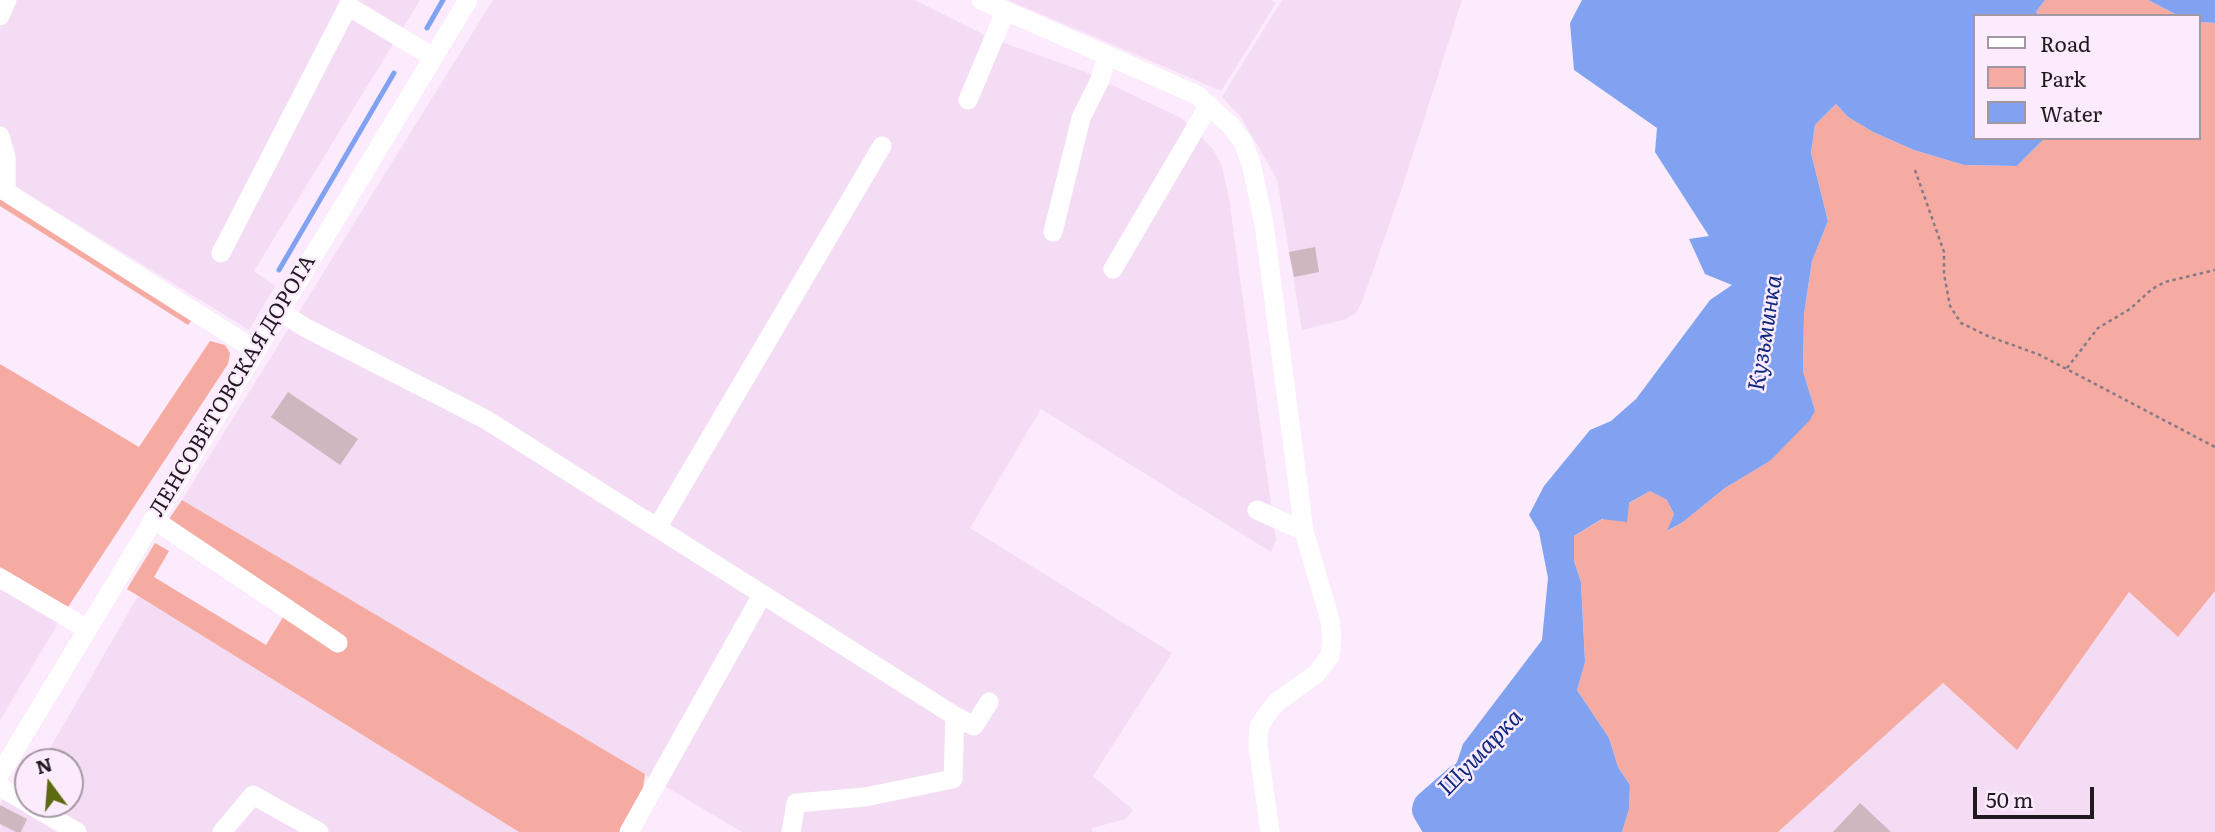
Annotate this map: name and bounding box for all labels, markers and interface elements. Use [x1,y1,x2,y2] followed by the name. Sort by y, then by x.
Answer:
[1974,14,2201,140] legend
[2040,27,2091,58] text: Road
[2040,62,2086,93] text: Park
[2040,97,2102,128] text: Water
[145,251,321,521] street label: ЛЕНСОВЕТОВСКАЯ ДОРОГА
[1743,273,1789,393] water label: Кузьминка
[1433,704,1529,802] water label: Шушарка
[14,748,84,818] north arrow
[32,749,55,780] text: N
[1977,772,2098,816] scale bar
[1986,783,2033,814] text: 50 m

